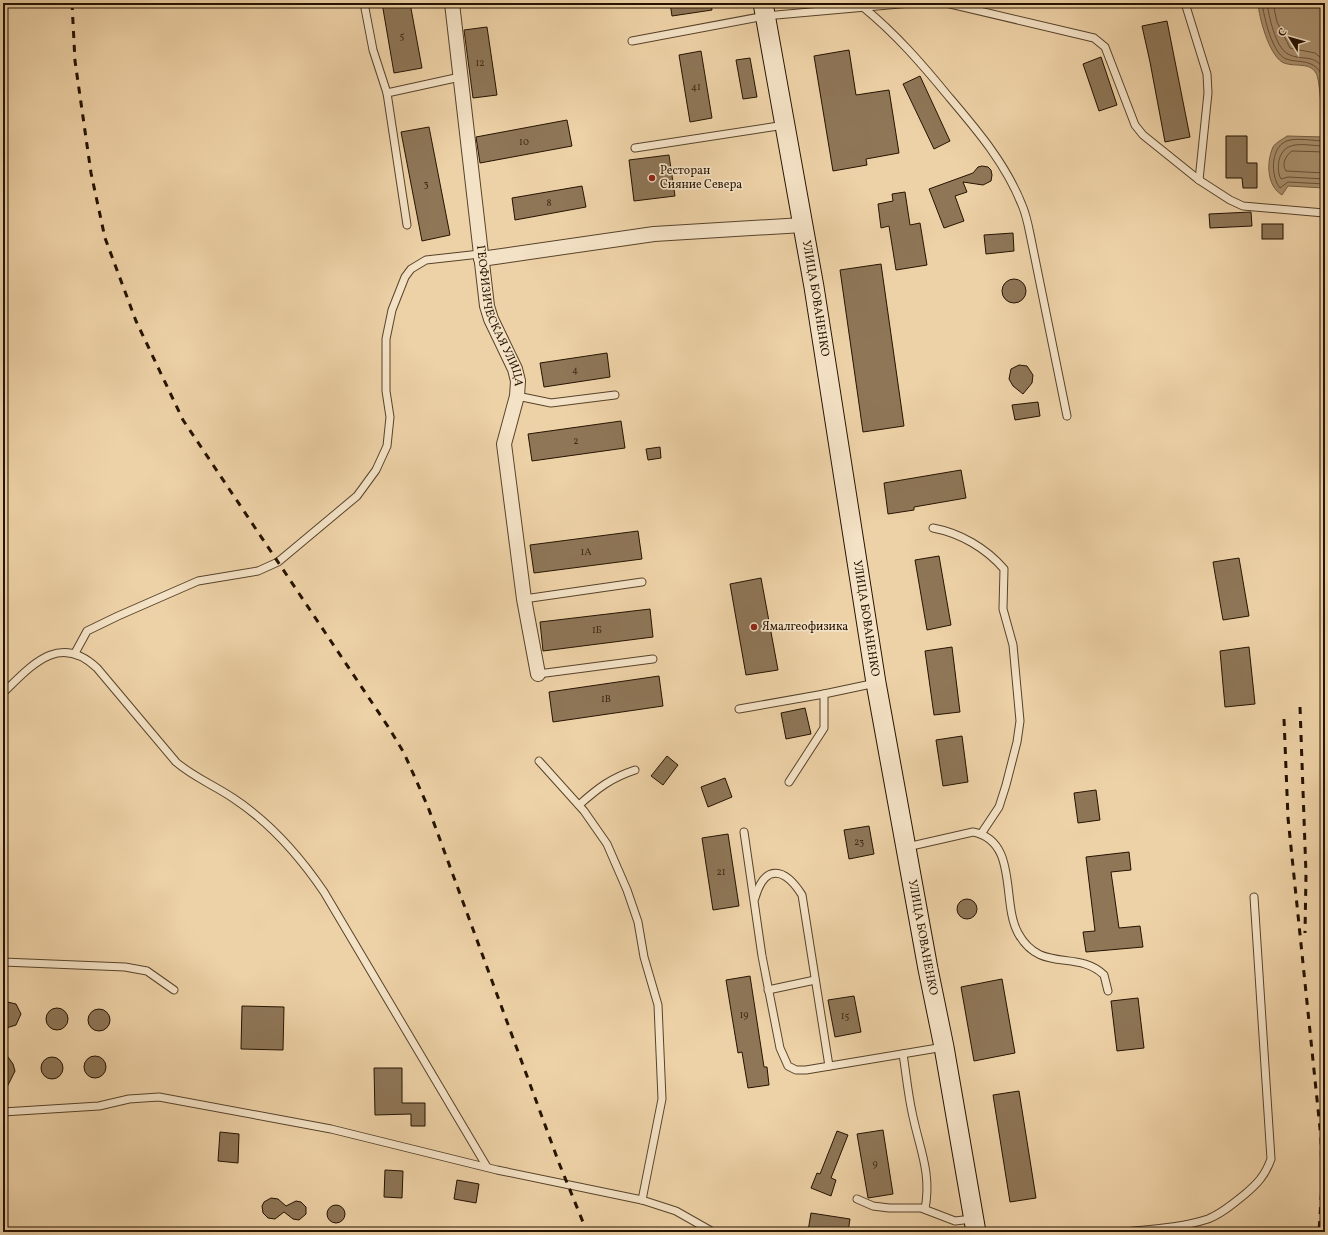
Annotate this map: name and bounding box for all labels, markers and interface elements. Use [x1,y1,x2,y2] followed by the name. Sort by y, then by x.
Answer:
[1270,18,1310,58] north arrow
[1275,26,1291,40] text: С
[400,29,405,43] house number: 5
[475,56,485,70] house number: 12
[691,80,701,94] house number: 41
[519,135,529,149] house number: 10
[660,163,742,193] place label: Ресторан Сияние Севера
[647,173,657,183] marker: Ресторан Сияние Севера
[423,177,429,191] house number: 3
[546,196,552,210] house number: 8
[798,239,833,358] street label: УЛИЦА БОВАНЕНКО
[472,244,526,388] street label: ГЕОФИЗИЧЕСКАЯ УЛИЦА
[572,363,578,377] house number: 4
[573,434,579,448] house number: 2
[581,545,591,559] house number: 1А
[849,559,883,678] street label: УЛИЦА БОВАНЕНКО
[762,619,848,635] place label: Ямалгеофизика
[749,622,759,632] marker: Ямалгеофизика
[592,623,602,637] house number: 1Б
[601,692,611,706] house number: 1В
[854,835,864,849] house number: 23
[716,865,726,879] house number: 21
[904,878,941,997] street label: УЛИЦА БОВАНЕНКО
[739,1008,749,1022] house number: 19
[841,1009,850,1023] house number: 15
[872,1157,878,1171] house number: 9

